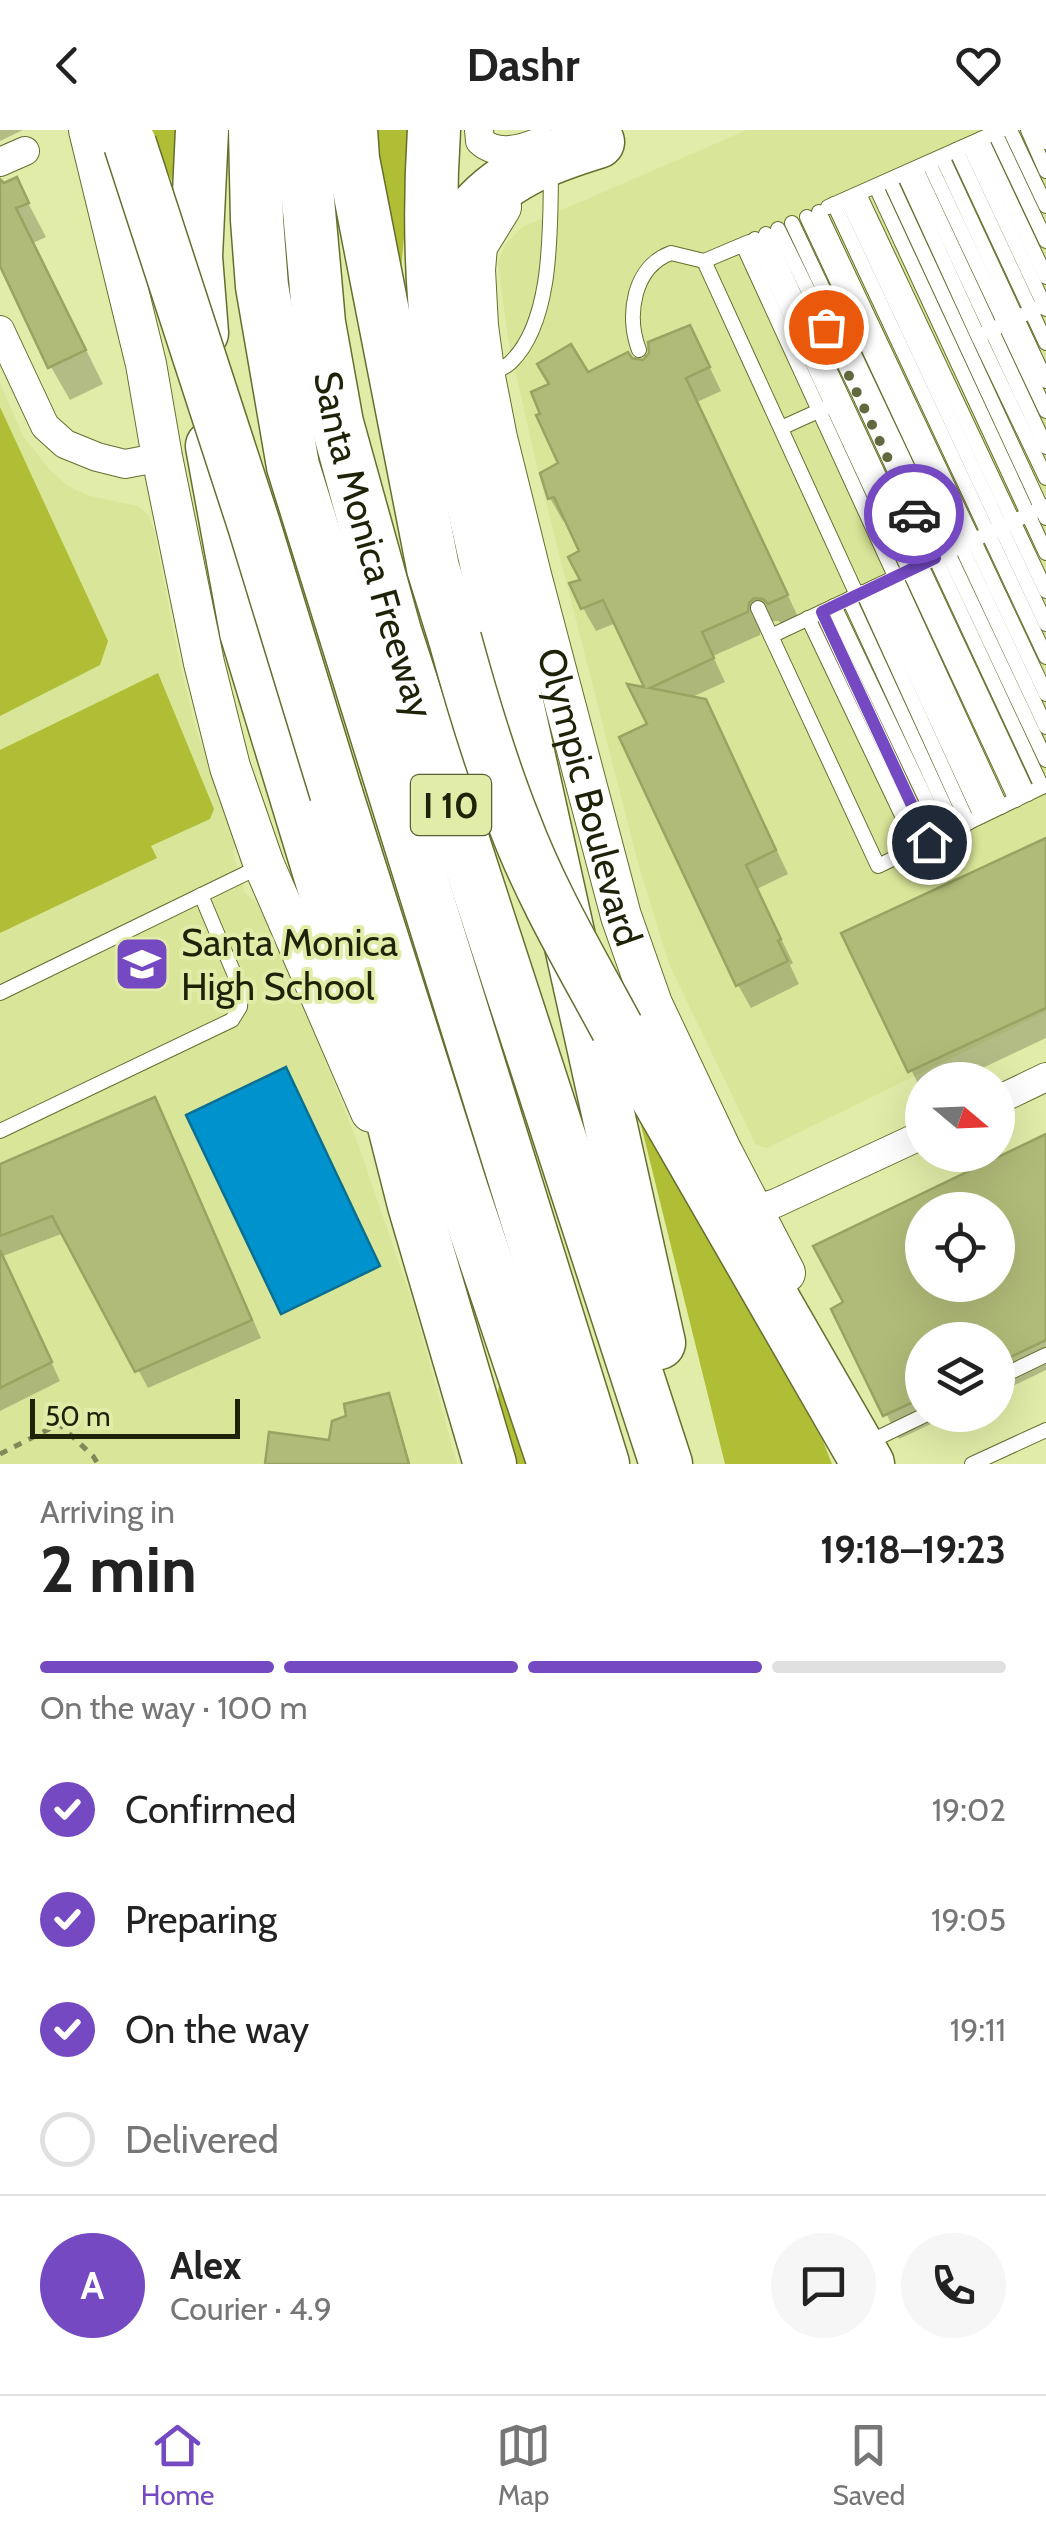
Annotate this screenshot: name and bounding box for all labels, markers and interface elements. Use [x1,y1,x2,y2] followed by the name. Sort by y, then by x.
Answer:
[40,38,95,93] icon: back
[466,38,580,92] text: Dashr
[951,38,1006,93] icon: heart
[784,285,869,370] pin
[799,300,854,355] icon: bag
[305,367,445,724] street label: Santa Monica Freeway
[864,464,964,564] courier
[887,487,942,542] icon: car
[528,643,653,952] street label: Olympic Boulevard
[411,775,491,835] road number: I 10
[887,800,972,885] pin
[902,815,957,870] icon: home
[181,919,398,1010] place label: Santa Monica High School
[112,934,172,994] school or university icon: Santa Monica High School
[905,1062,1015,1172] north arrow
[905,1062,1015,1432] map controls
[905,1192,1015,1302] button: locate
[905,1322,1015,1432] button: layers
[30,1394,240,1438] scale bar
[45,1399,111,1433] text: 50 m
[40,1492,175,1531] text: Arriving in
[820,1526,1006,1573] text: 19:18–19:23
[40,1529,197,1608] text: 2 min
[40,1688,308,1727] text: On the way · 100 m
[40,1782,95,1837] icon: check
[125,1786,296,1833] text: Confirmed
[932,1790,1006,1829] text: 19:02
[40,1892,95,1947] icon: check
[125,1896,277,1943] text: Preparing
[931,1900,1006,1939] text: 19:05
[40,2002,95,2057] icon: check
[125,2006,309,2053] text: On the way
[950,2010,1006,2049] text: 19:11
[125,2116,279,2163] text: Delivered
[771,2233,876,2338] button: chat
[901,2233,1006,2338] button: phone
[170,2242,241,2289] text: Alex
[81,2262,104,2309] text: A
[170,2289,332,2328] text: Courier · 4.9
[141,2418,214,2512] tab: Home
[496,2418,551,2512] tab: Map
[833,2418,905,2512] tab: Saved

